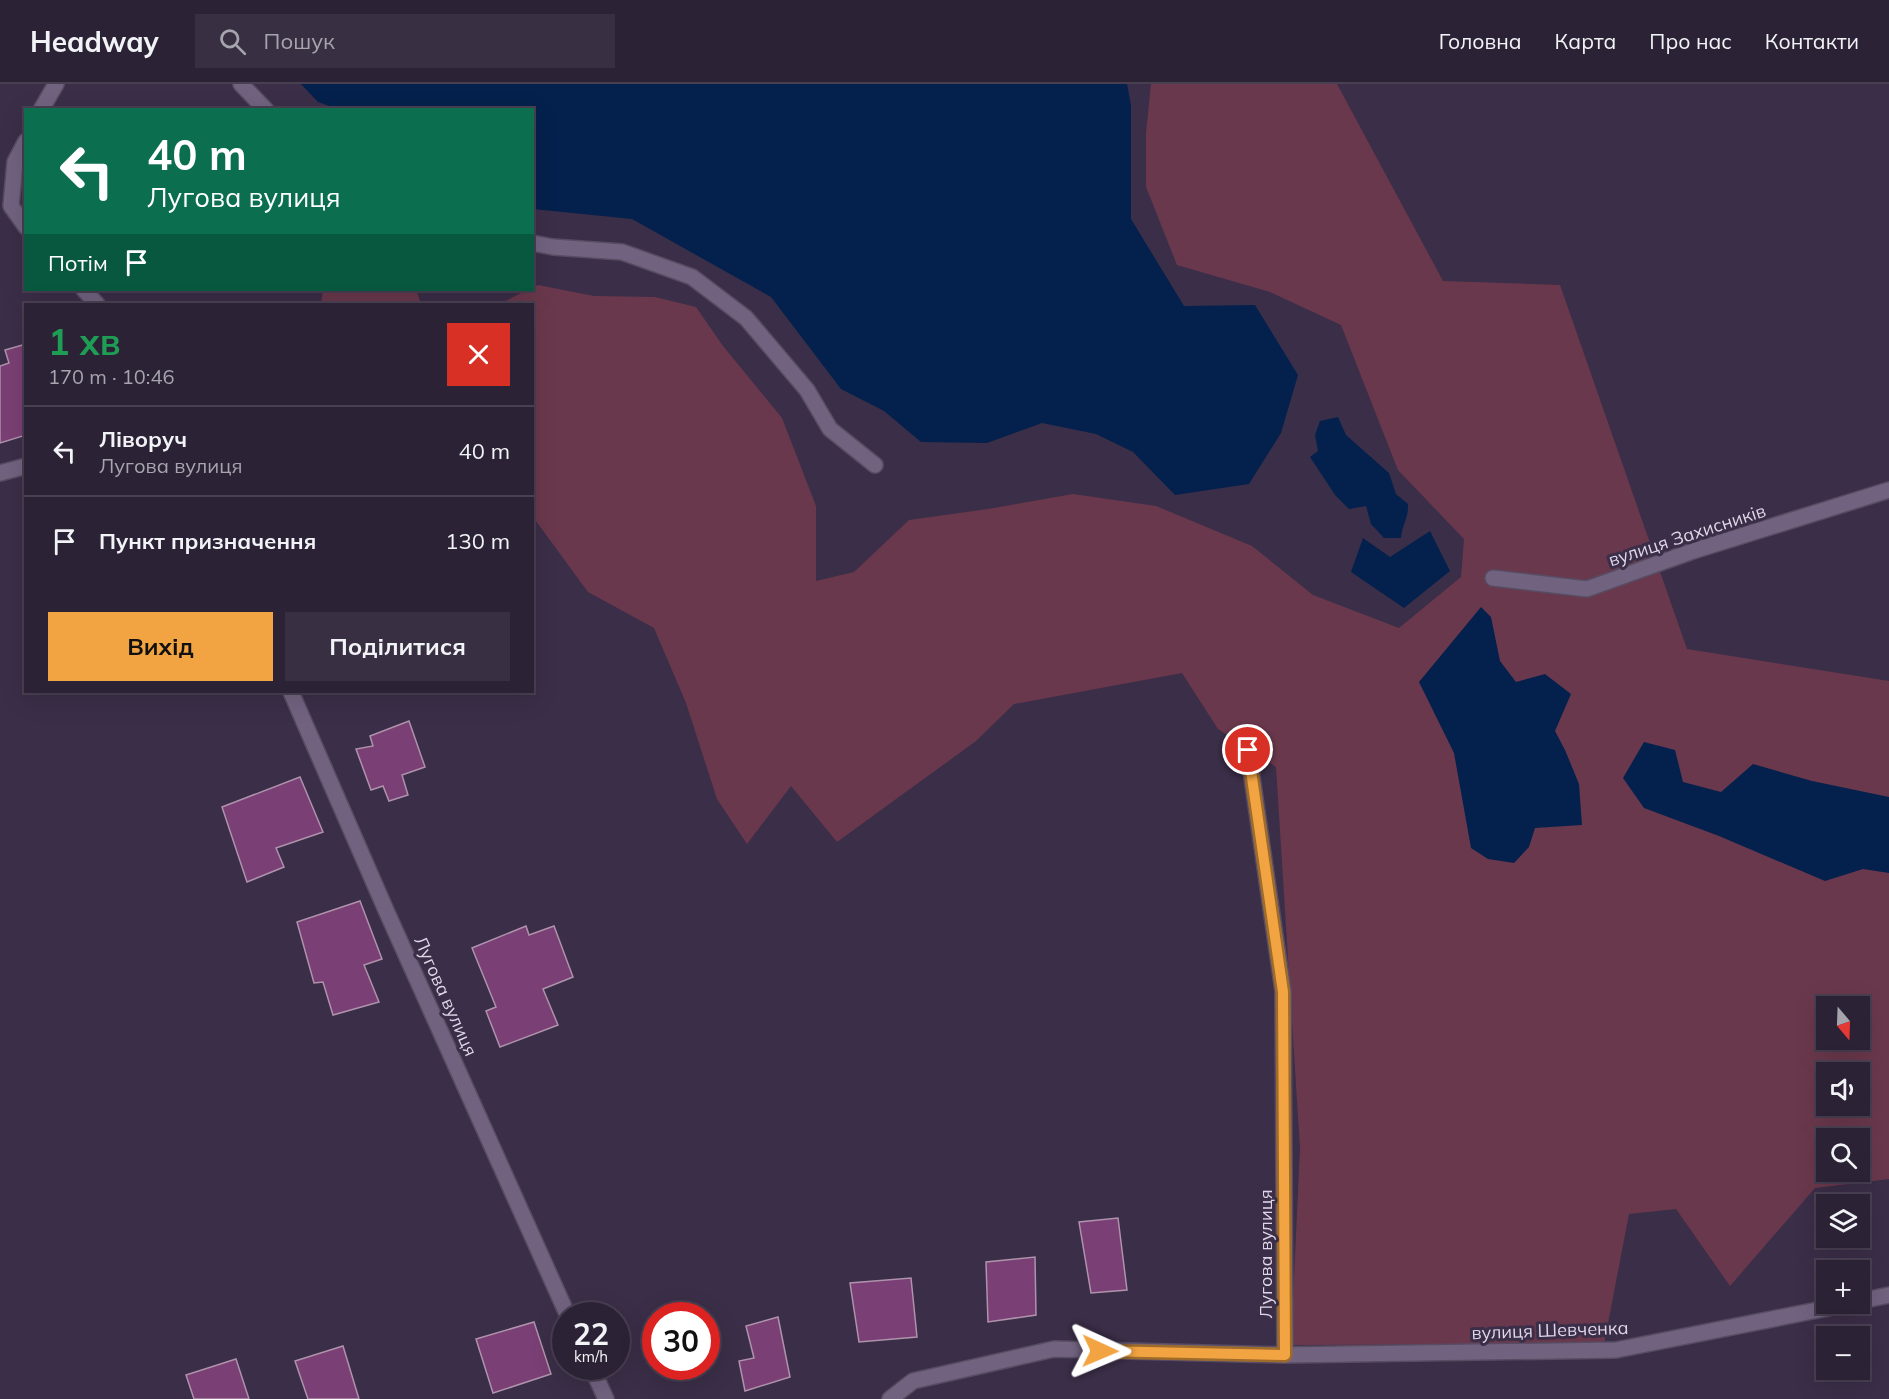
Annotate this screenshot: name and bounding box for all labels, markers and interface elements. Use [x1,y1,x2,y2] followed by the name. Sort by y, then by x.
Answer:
[195,14,615,68] search box
[30,24,159,59] text: Headway
[216,25,249,58] icon: search
[264,27,335,55] text: Пошук
[1439,28,1522,54] text: Головна
[1555,28,1616,54] text: Карта
[1649,28,1732,54] text: Про нас
[1765,28,1859,54] text: Контакти
[147,128,247,181] text: 40 m
[48,132,126,210] icon: left
[147,180,341,214] text: Лугова вулиця
[120,246,153,279] icon: arrive
[48,249,108,277] text: Потім
[48,319,121,364] text: 1 хв
[447,323,510,386] button: close
[48,364,174,389] text: 170 m · 10:46
[99,425,187,453] text: Ліворуч
[48,435,81,468] icon: left
[459,437,510,465] text: 40 m
[99,453,242,478] text: Лугова вулиця
[1605,499,1769,571] street label: вулиця Захисників
[48,525,81,558] icon: arrive
[99,527,316,555] text: Пункт призначення
[445,527,510,555] text: 130 m
[48,612,273,681] button: Вихід
[285,612,510,681] button: Поділитися
[1222,724,1273,775] pin
[1231,733,1264,766] icon: arrive
[409,932,483,1060] street label: Лугова вулиця
[1816,996,1870,1050] north arrow
[1816,996,1870,1380] map controls
[1816,1062,1870,1116] button: sound
[1816,1128,1870,1182] button: search
[1254,1189,1277,1319] street label: Лугова вулиця
[1816,1194,1870,1248] button: layers
[1816,1260,1870,1314] button: +
[642,1302,720,1380] speed limit sign: 30
[573,1315,609,1353] text: 22
[1471,1316,1629,1344] street label: вулиця Шевченка
[1068,1319,1132,1383] position arrow
[1816,1326,1870,1380] button: −
[574,1347,608,1366] text: km/h

